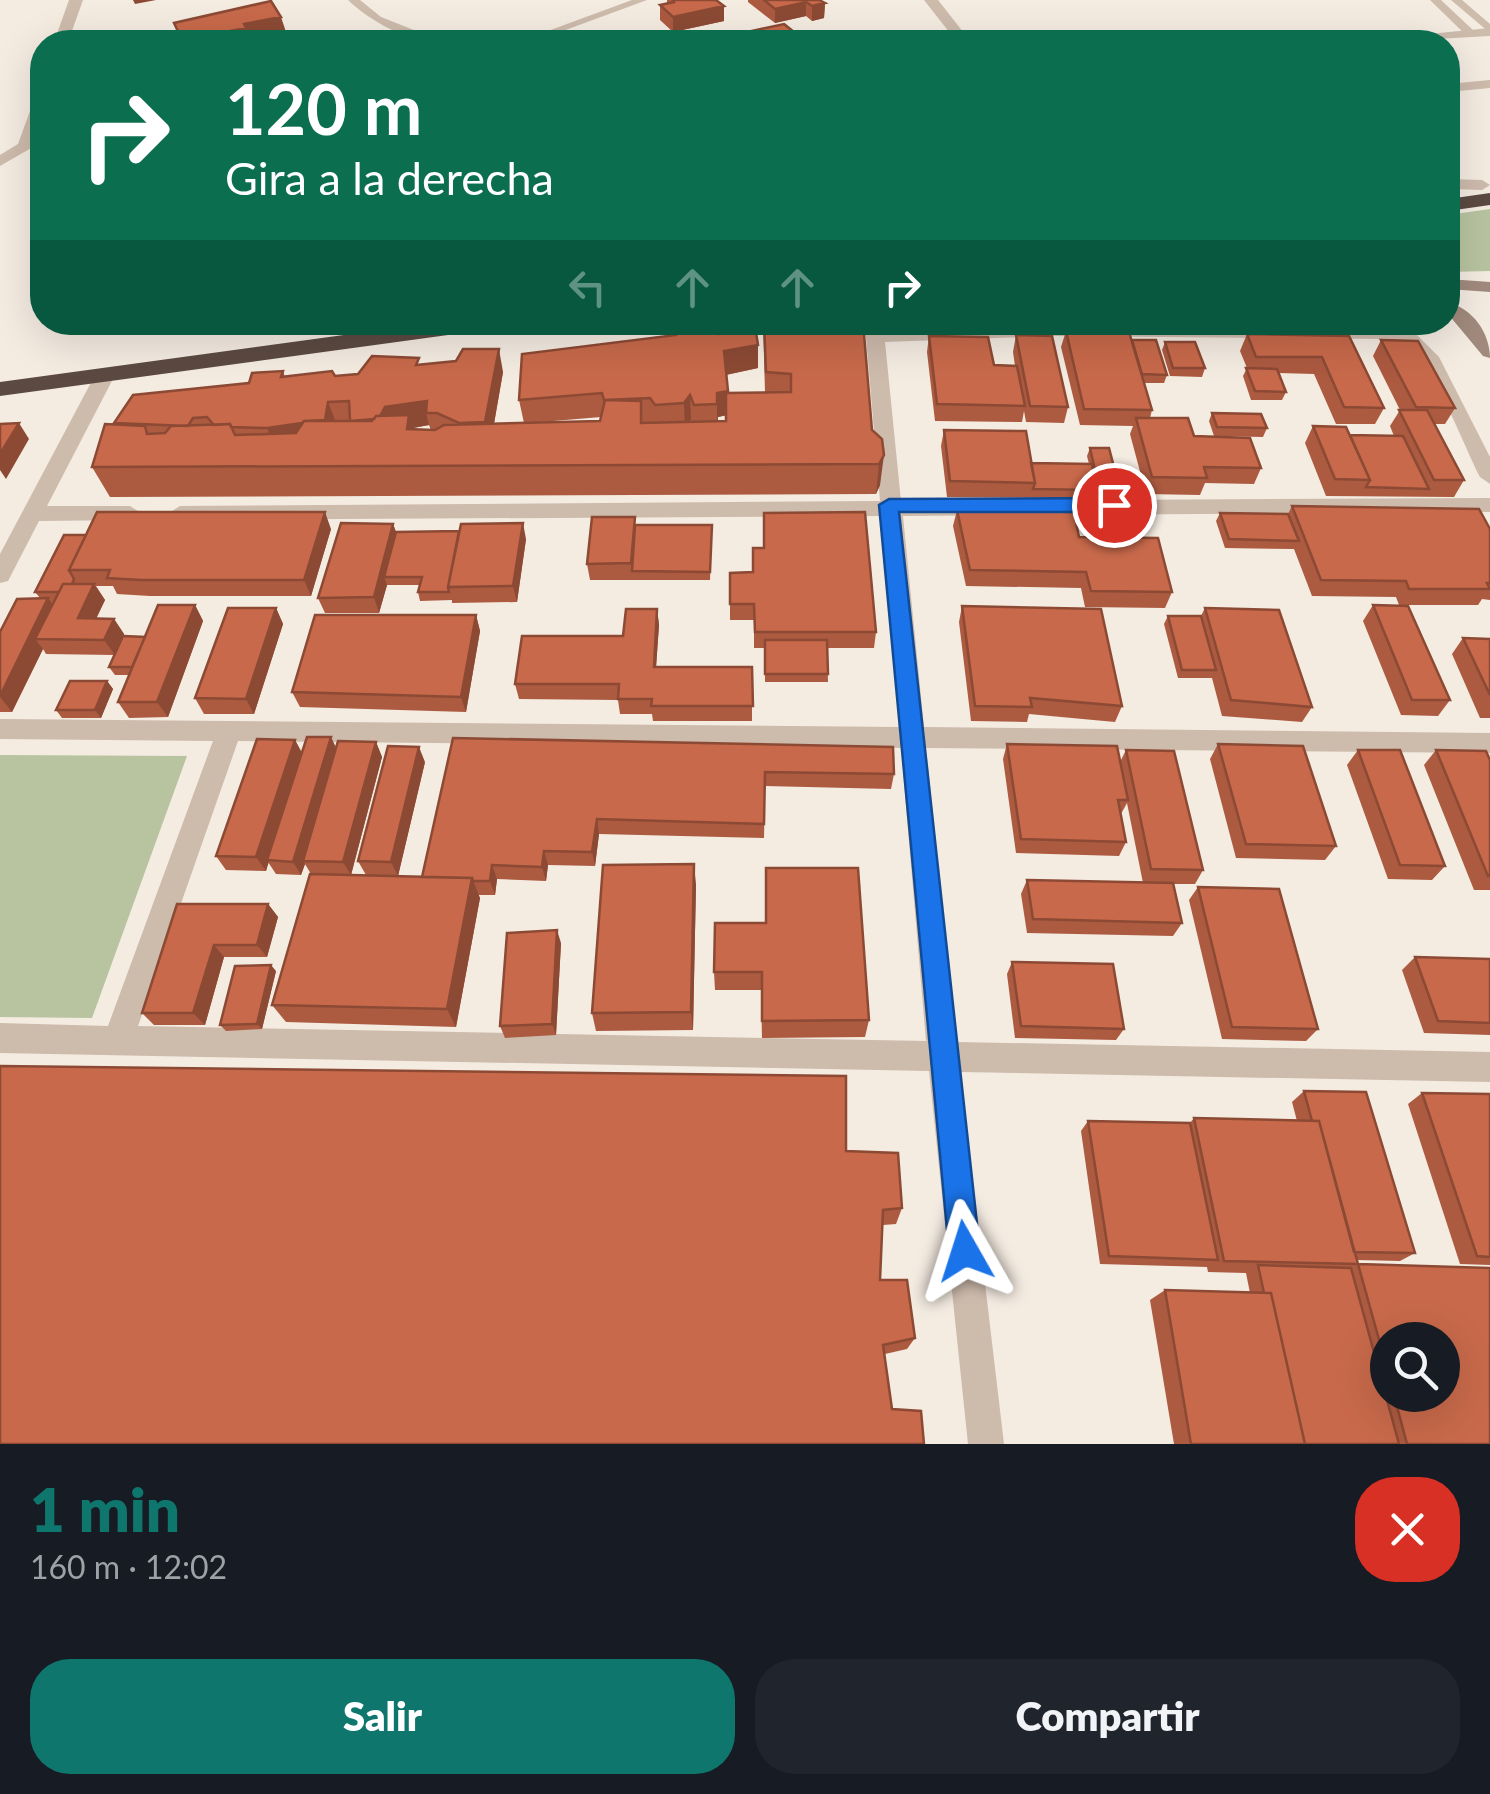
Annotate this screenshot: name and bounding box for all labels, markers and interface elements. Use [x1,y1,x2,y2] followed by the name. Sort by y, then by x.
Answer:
[225,66,422,150] text: 120 m
[60,70,190,200] icon: right
[225,151,554,205] text: Gira a la derecha
[560,260,615,315] icon: left
[665,260,720,315] icon: ahead
[770,260,825,315] icon: ahead
[875,260,930,315] icon: right
[1072,463,1157,548] pin
[1087,478,1142,533] icon: arrive
[913,1199,1017,1303] position arrow
[1370,1322,1460,1412] map controls
[1370,1322,1460,1412] button: search
[30,1473,180,1545] text: 1 min
[1355,1477,1460,1582] button: close
[30,1547,227,1586] text: 160 m · 12:02
[30,1659,735,1774] button: Salir
[755,1659,1460,1774] button: Compartir

